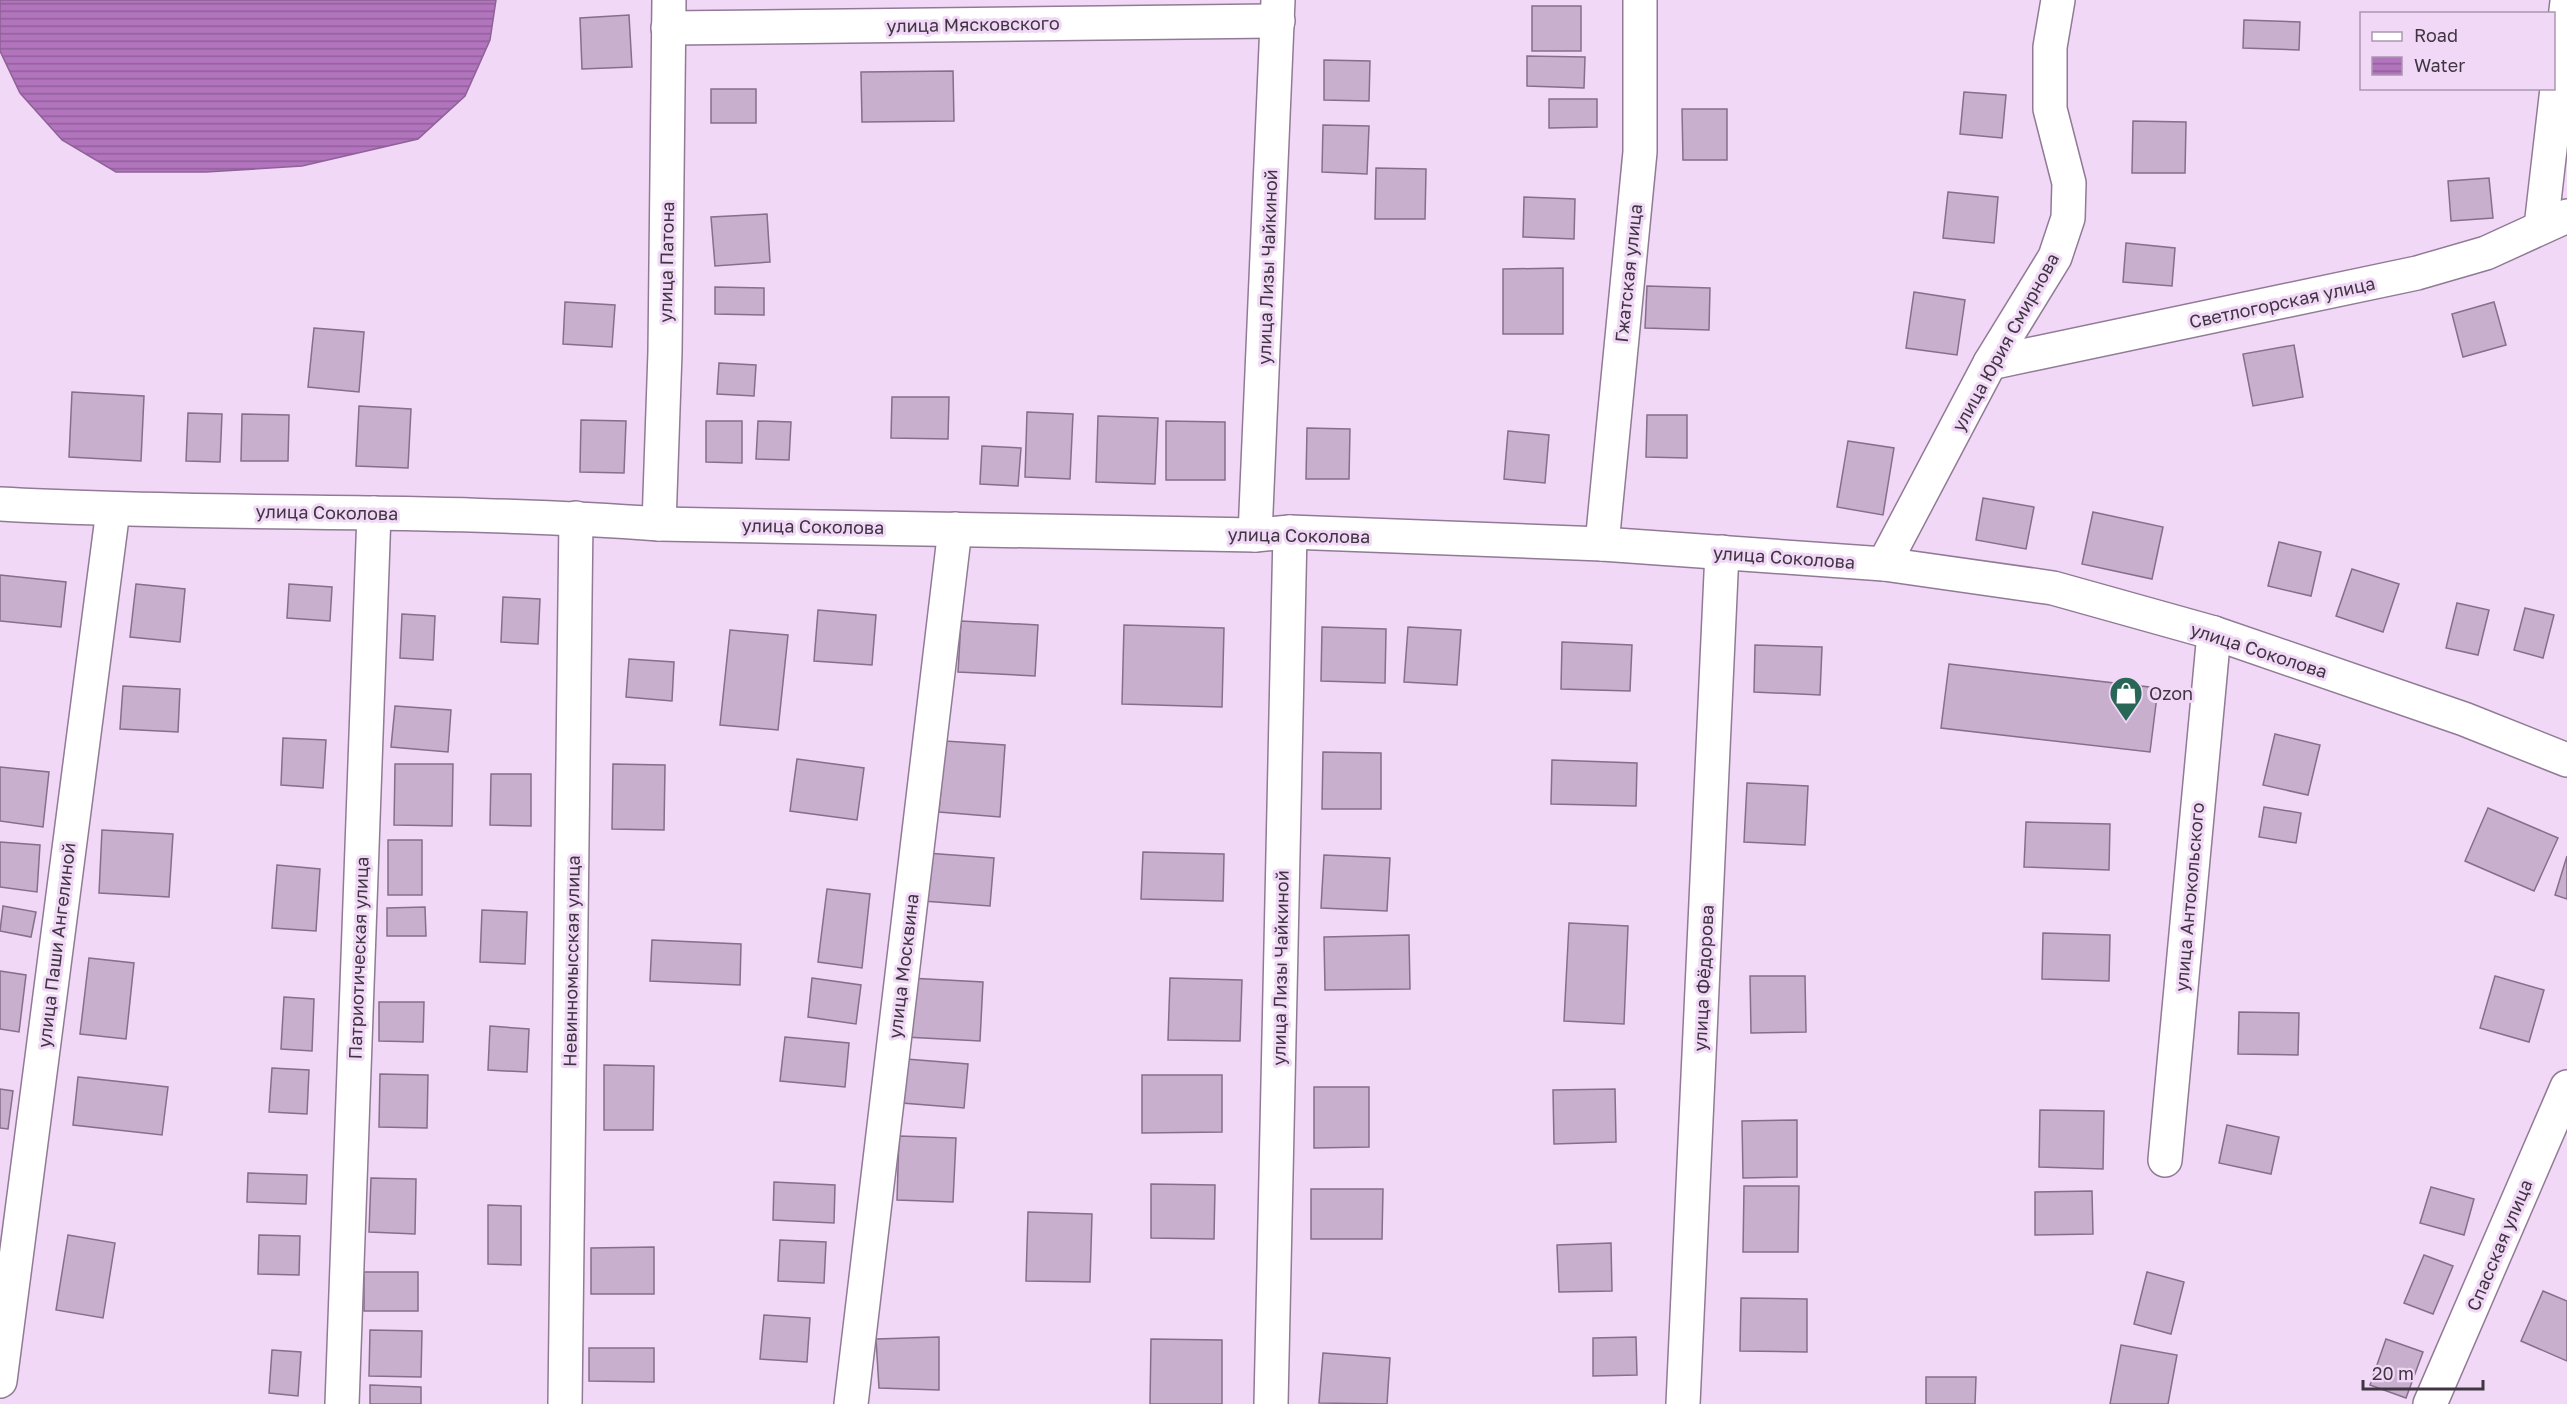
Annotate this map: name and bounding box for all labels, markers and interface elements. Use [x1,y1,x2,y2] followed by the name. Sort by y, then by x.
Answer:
[886,11,1060,37] street label: улица Мясковского
[2360,12,2555,90] legend
[2414,24,2458,46] text: Road
[2414,54,2465,76] text: Water
[1253,169,1281,365] street label: улица Лизы Чайкиной
[654,201,678,323] street label: улица Патона
[1610,203,1646,343] street label: Гжатская улица
[1947,249,2063,435] street label: улица Юрия Смирнова
[2187,272,2377,332] street label: Светлогорская улица
[256,500,398,524] street label: улица Соколова
[742,514,884,538] street label: улица Соколова
[1228,523,1370,547] street label: улица Соколова
[1712,541,1856,573] street label: улица Соколова
[2188,618,2330,682] street label: улица Соколова
[2108,675,2144,722] shop icon: Ozon
[2149,682,2193,704] place label: Ozon
[2170,801,2208,993] street label: улица Антокольского
[32,841,80,1049] street label: улица Паши Ангелиной
[558,855,584,1067] street label: Невинномысская улица
[343,856,373,1060] street label: Патриотическая улица
[1267,870,1293,1066] street label: улица Лизы Чайкиной
[883,892,923,1040] street label: улица Москвина
[1688,904,1718,1052] street label: улица Фёдорова
[2461,1176,2537,1314] street label: Спасская улица
[2363,1353,2483,1391] scale bar
[2372,1362,2414,1384] text: 20 m

